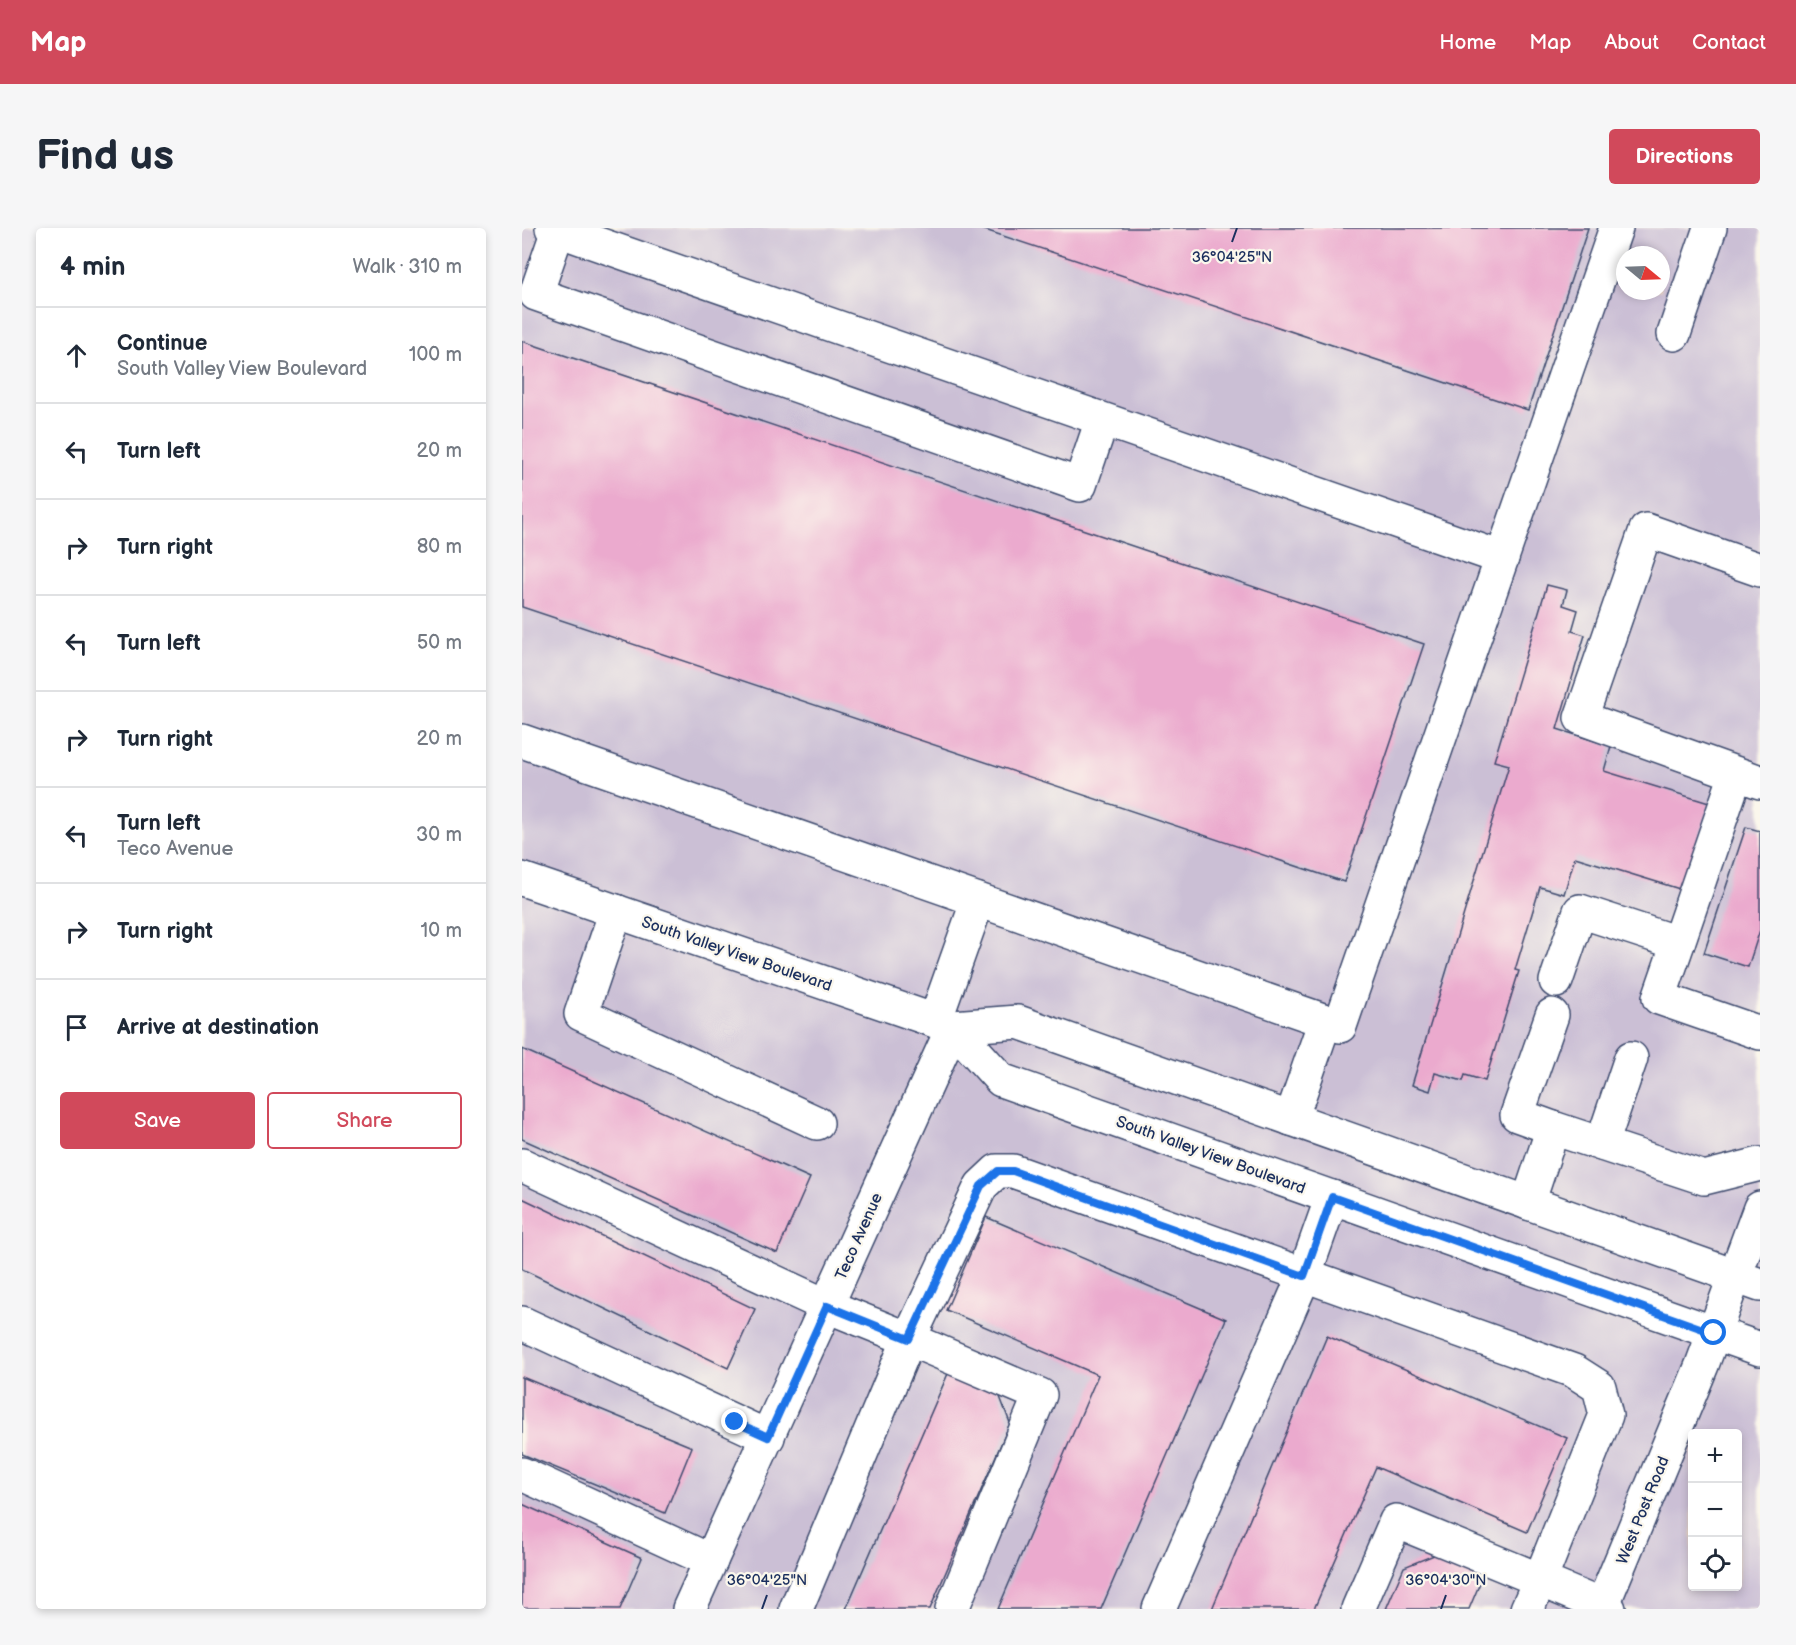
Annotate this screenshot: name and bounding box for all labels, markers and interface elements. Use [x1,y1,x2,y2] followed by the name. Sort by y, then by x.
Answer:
[30,26,86,59] text: Map
[1439,30,1496,55] text: Home
[1529,30,1571,55] text: Map
[1604,30,1659,55] text: About
[1692,30,1766,55] text: Contact
[1609,129,1760,184] button: Directions
[36,131,174,182] text: Find us
[1616,246,1670,300] north arrow
[1192,248,1272,267] text: 36°04'25"N
[60,252,125,283] text: 4 min
[353,255,462,279] text: Walk · 310 m
[117,330,207,357] text: Continue
[60,339,93,372] icon: ahead
[409,343,462,367] text: 100 m
[117,357,367,381] text: South Valley View Boulevard
[60,435,93,468] icon: left
[117,438,201,465] text: Turn left
[417,439,462,463] text: 20 m
[60,531,93,564] icon: right
[117,534,213,561] text: Turn right
[417,535,462,559] text: 80 m
[60,627,93,660] icon: left
[117,630,201,657] text: Turn left
[417,631,462,655] text: 50 m
[60,723,93,756] icon: right
[117,726,213,753] text: Turn right
[417,727,462,751] text: 20 m
[117,810,201,837] text: Turn left
[60,819,93,852] icon: left
[416,823,462,847] text: 30 m
[117,837,233,861] text: Teco Avenue
[639,913,834,996] street label: South Valley View Boulevard
[60,915,93,948] icon: right
[117,918,213,945] text: Turn right
[421,919,462,943] text: 10 m
[60,1011,93,1044] icon: arrive
[117,1014,319,1041] text: Arrive at destination
[60,1092,255,1149] button: Save
[267,1092,462,1149] button: Share
[1113,1112,1308,1199] street label: South Valley View Boulevard
[832,1190,887,1283] street label: Teco Avenue
[1700,1319,1726,1345] route start
[721,1408,747,1434] route end
[1688,1429,1742,1591] map controls
[1688,1429,1742,1483] button: +
[1613,1454,1674,1567] street label: West Post Road
[1688,1483,1742,1537] button: −
[1688,1537,1742,1591] button: locate
[727,1571,807,1590] text: 36°04'25"N
[1405,1571,1487,1590] text: 36°04'30"N

